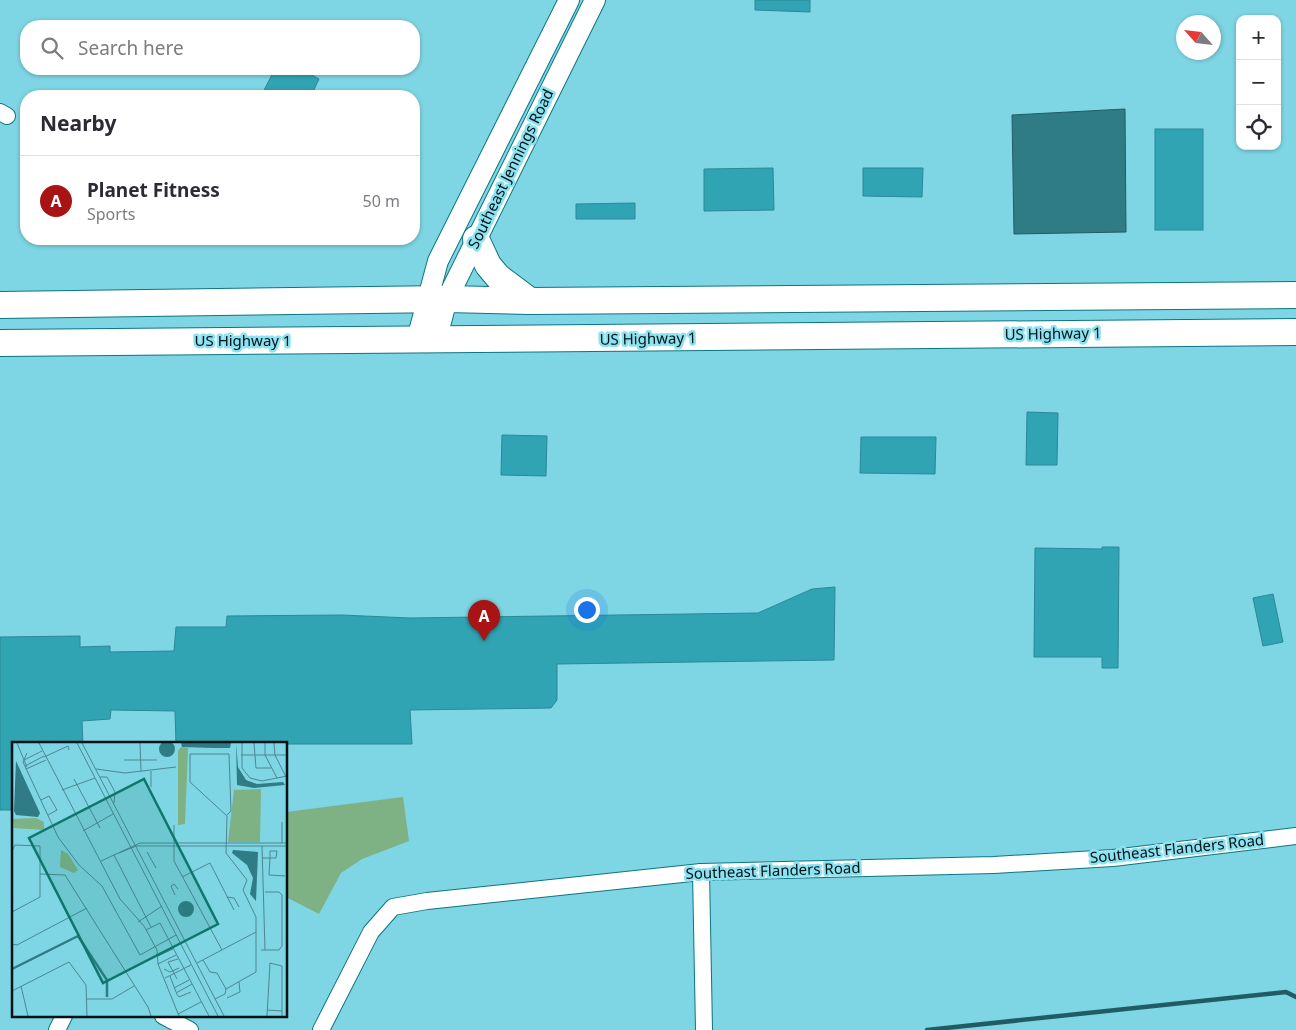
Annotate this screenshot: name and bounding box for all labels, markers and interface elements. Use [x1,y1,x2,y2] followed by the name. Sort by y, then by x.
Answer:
[1176,15,1221,60] north arrow
[1236,15,1281,150] map controls
[1236,15,1281,60] button: +
[20,20,420,75] search box
[38,34,66,62] icon: search
[78,35,184,61] text: Search here
[1236,60,1281,105] button: −
[463,85,557,252] street label: Southeast Jennings Road
[1236,105,1281,150] button: locate
[40,109,116,137] text: Nearby
[87,177,220,203] text: Planet Fitness
[50,190,62,212] text: A
[363,190,400,212] text: 50 m
[87,203,135,225] text: Sports
[1004,322,1102,344] street label: US Highway 1
[599,327,697,349] street label: US Highway 1
[195,330,291,350] street label: US Highway 1
[574,597,600,623] your location
[468,600,500,641] pin: A
[12,742,288,1018] inset map
[1089,829,1265,867] street label: Southeast Flanders Road
[685,857,861,883] street label: Southeast Flanders Road

